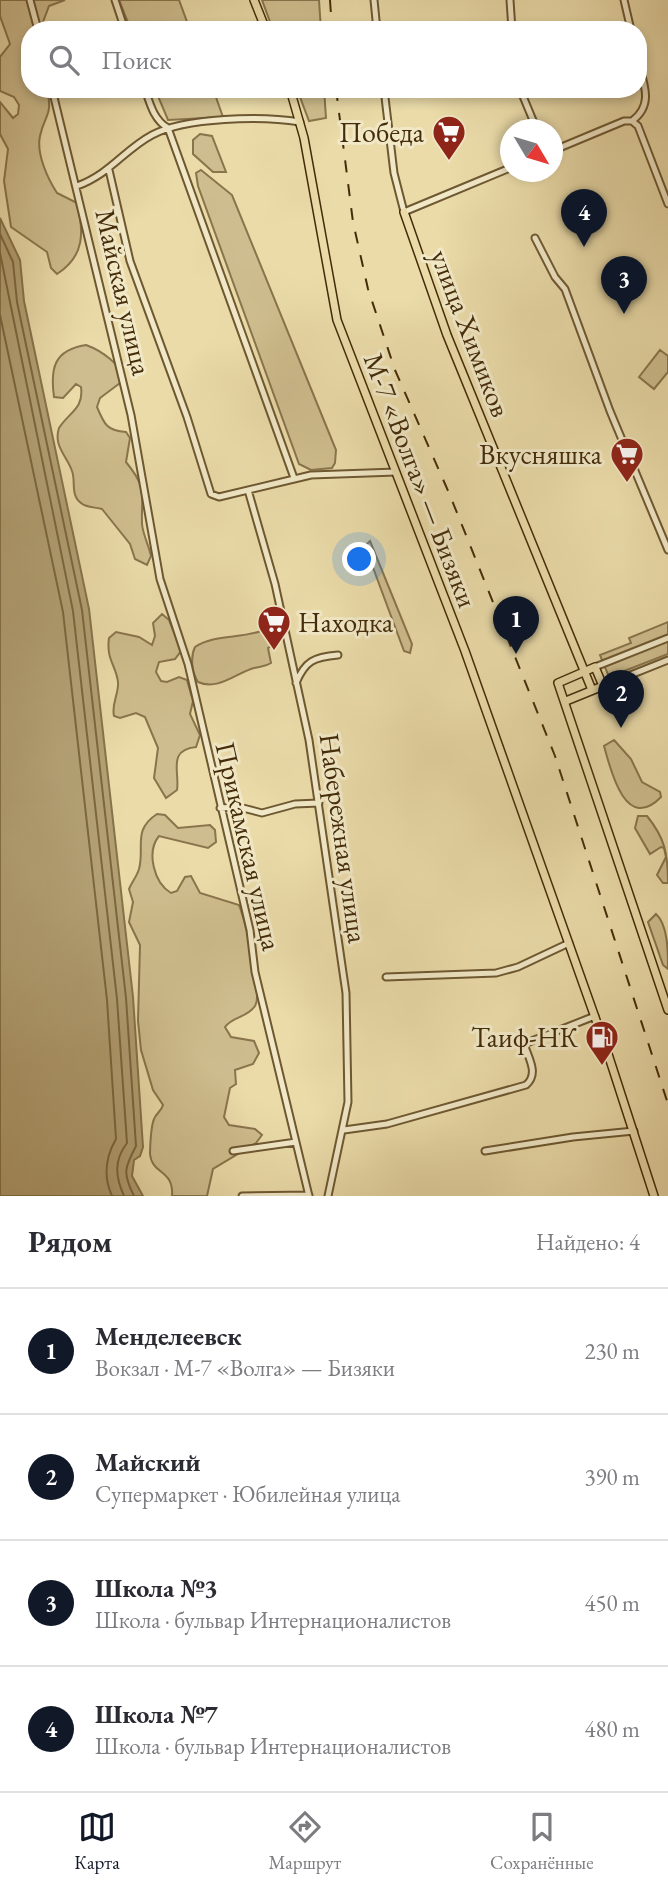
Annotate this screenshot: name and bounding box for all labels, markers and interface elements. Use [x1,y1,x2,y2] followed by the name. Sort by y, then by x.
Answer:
[21,21,647,98] search box
[45,41,83,79] icon: search
[101,43,172,77] text: Поиск
[430,113,468,162] supermarket icon: Победа
[339,114,425,150] place label: Победа
[500,119,563,182] north arrow
[561,189,607,247] pin: 4
[87,206,161,379] street label: Майская улица
[423,244,519,422] street label: улица Химиков
[601,256,647,314] pin: 3
[356,348,486,613] street label: М-7 «Волга» — Бизяки
[608,435,646,484] supermarket icon: Вкусняшка
[479,436,603,472] place label: Вкусняшка
[342,542,376,576] your location
[493,596,539,654] pin: 1
[255,603,293,652] supermarket icon: Находка
[298,604,394,640] place label: Находка
[598,670,644,728] pin: 2
[311,731,377,946] street label: Набережная улица
[208,738,291,954] street label: Прикамская улица
[583,1018,621,1067] fuel station icon: Таиф-НК
[471,1019,578,1055] place label: Таиф-НК
[28,1222,112,1261] text: Рядом
[536,1227,640,1257] text: Найдено: 4
[95,1319,242,1353] text: Менделеевск
[45,1336,57,1366] text: 1
[584,1336,640,1366] text: 230 m
[95,1353,395,1383] text: Вокзал · М-7 «Волга» — Бизяки
[95,1445,201,1479] text: Майский
[45,1462,57,1492] text: 2
[584,1462,640,1492] text: 390 m
[95,1479,400,1509] text: Супермаркет · Юбилейная улица
[95,1571,218,1605] text: Школа №3
[45,1588,57,1618] text: 3
[584,1588,640,1618] text: 450 m
[95,1605,451,1635] text: Школа · бульвар Интернационалистов
[95,1697,218,1731] text: Школа №7
[45,1714,57,1744] text: 4
[584,1714,640,1744] text: 480 m
[95,1731,451,1761] text: Школа · бульвар Интернационалистов
[74,1808,120,1875] tab: Карта
[268,1808,341,1875] tab: Маршрут
[490,1808,594,1875] tab: Сохранённые

